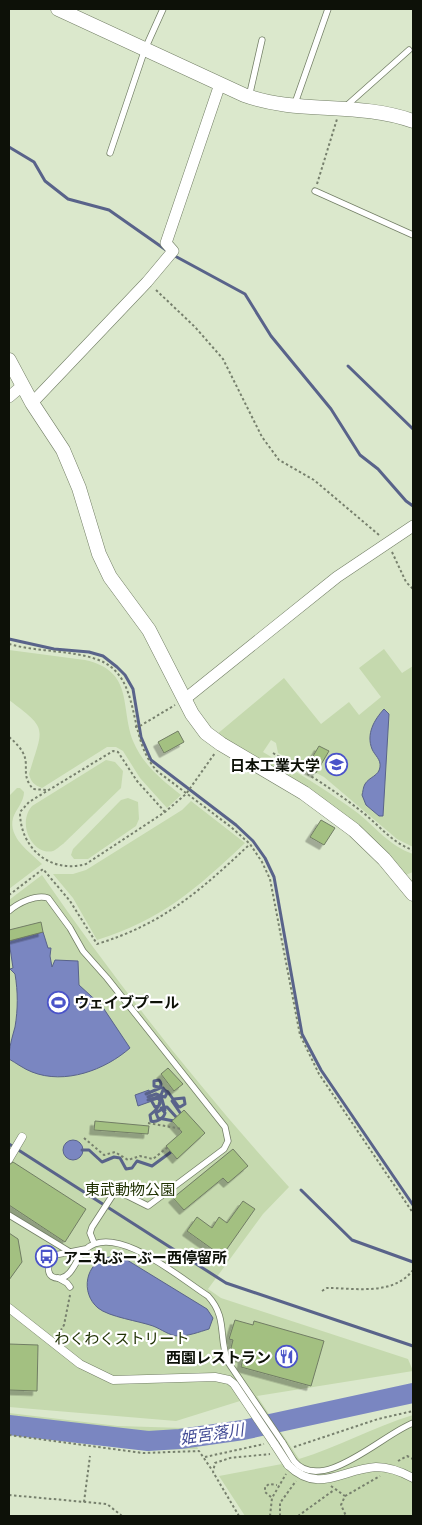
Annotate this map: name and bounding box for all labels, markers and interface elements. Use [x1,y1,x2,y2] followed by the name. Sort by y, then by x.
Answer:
[324,753,348,777] school or university icon: 日本工業大学
[230,757,320,774] place label: 日本工業大学
[46,990,70,1014] sports icon: ウェイブプール
[74,994,179,1011] place label: ウェイブプール
[85,1181,175,1198] park label: 東武動物公園
[35,1245,59,1269] bus stop icon: アニ丸ぶーぶー西停留所
[63,1249,227,1266] place label: アニ丸ぶーぶー西停留所
[54,1330,190,1347] park label: わくわくストリート
[275,1345,299,1369] restaurant icon: 西園レストラン
[166,1349,271,1366] place label: 西園レストラン
[179,1421,247,1447] water label: 姫宮落川

